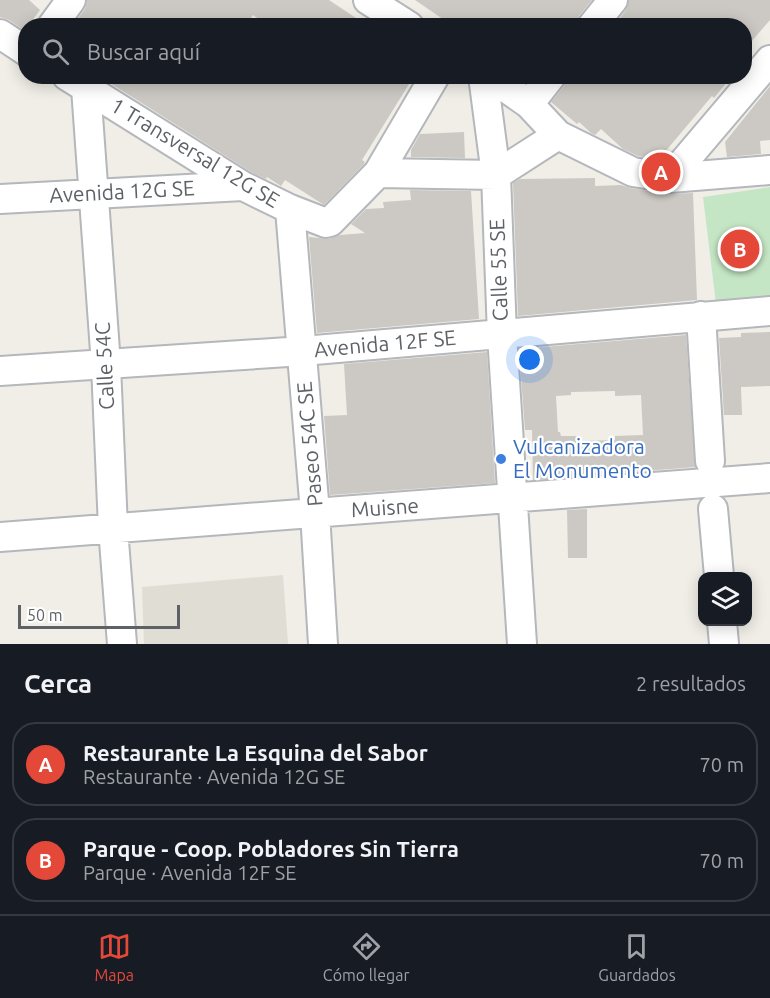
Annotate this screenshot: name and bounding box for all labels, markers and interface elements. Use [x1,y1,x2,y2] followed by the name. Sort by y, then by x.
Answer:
[18,18,752,84] search box
[39,35,72,68] icon: search
[87,39,200,64] text: Buscar aquí
[107,92,284,212] street label: 1 Transversal 12G SE
[642,150,680,195] pin: A
[49,175,195,207] street label: Avenida 12G SE
[484,218,512,322] street label: Calle 55 SE
[720,226,760,272] pin: B
[90,322,118,410] street label: Calle 54C
[313,325,457,361] street label: Avenida 12F SE
[515,345,544,374] your location
[292,381,326,507] street label: Paseo 54C SE
[513,434,652,482] place label: Vulcanizadora El Monumento
[494,452,508,466] marker: Vulcanizadora El Monumento
[350,493,420,521] street label: Muisne
[698,572,752,626] map controls
[698,572,752,626] button: layers
[18,602,180,630] scale bar
[27,606,63,624] text: 50 m
[24,669,92,698] text: Cerca
[636,672,746,695] text: 2 resultados
[83,740,428,765] text: Restaurante La Esquina del Sabor
[38,753,53,776] text: A
[700,753,744,776] text: 70 m
[83,765,345,788] text: Restaurante · Avenida 12G SE
[83,836,459,861] text: Parque - Coop. Pobladores Sin Tierra
[39,849,52,872] text: B
[700,849,744,872] text: 70 m
[83,861,297,884] text: Parque · Avenida 12F SE
[94,930,134,984] tab: Mapa
[323,930,410,984] tab: Cómo llegar
[598,930,676,984] tab: Guardados

